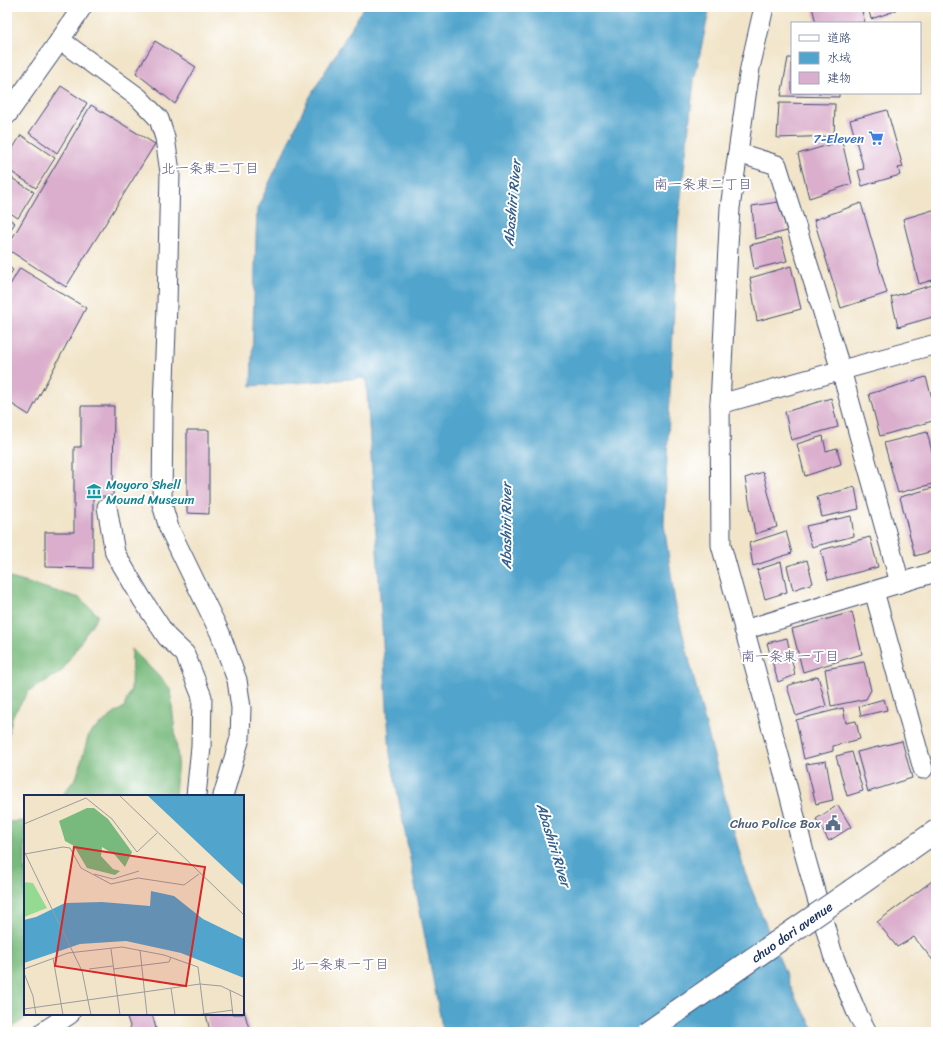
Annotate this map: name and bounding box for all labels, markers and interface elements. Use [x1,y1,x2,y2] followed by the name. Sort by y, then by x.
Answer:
[791,22,921,94] legend
[827,27,851,49] text: 道路
[827,47,851,69] text: 水域
[827,67,851,89] text: 建物
[813,127,864,150] place label: 7-Eleven
[867,129,885,147] supermarket icon: 7-Eleven
[161,156,259,181] district label: 北一条東二丁目
[496,157,529,248] water label: Abashiri River
[654,172,752,197] district label: 南一条東二丁目
[106,473,194,511] place label: Moyoro Shell Mound Museum
[494,480,519,570] water label: Abashiri River
[85,482,103,500] museum icon: Moyoro Shell Mound Museum
[741,644,839,669] district label: 南一条東一丁目
[24,795,244,1015] inset map
[529,799,579,892] water label: Abashiri River
[730,812,821,835] place label: Chuo Police Box
[824,814,842,832] public building icon: Chuo Police Box
[746,895,838,969] street label: chuo dori avenue
[291,952,389,977] district label: 北一条東一丁目

